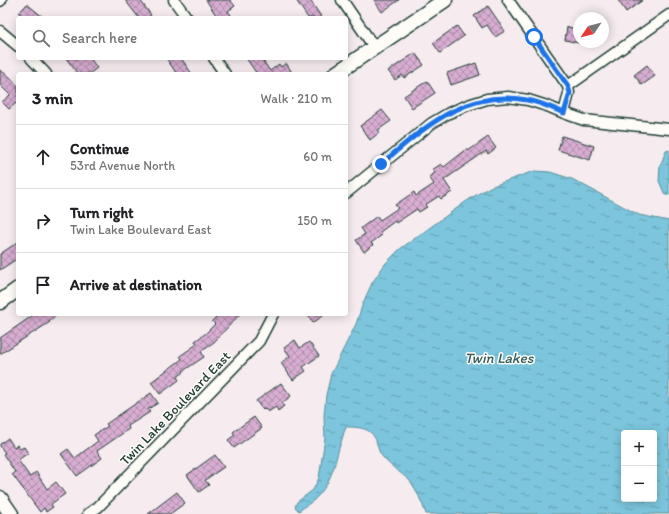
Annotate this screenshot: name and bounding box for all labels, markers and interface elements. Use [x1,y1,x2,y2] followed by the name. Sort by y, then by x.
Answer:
[573,12,609,48] north arrow
[16,16,348,60] search box
[30,27,52,49] icon: search
[525,28,543,46] route start
[62,29,137,47] text: Search here
[32,88,73,108] text: 3 min
[261,91,332,106] text: Walk · 210 m
[70,140,129,158] text: Continue
[32,146,54,168] icon: ahead
[303,149,332,164] text: 60 m
[372,155,390,173] route end
[70,158,175,173] text: 53rd Avenue North
[70,204,134,222] text: Turn right
[32,210,54,232] icon: right
[297,213,332,228] text: 150 m
[70,222,211,237] text: Twin Lake Boulevard East
[32,274,54,296] icon: arrive
[70,276,202,294] text: Arrive at destination
[116,348,234,469] street label: Twin Lake Boulevard East
[464,349,535,367] water label: Twin Lakes
[621,430,657,502] map controls
[621,430,657,466] button: +
[621,466,657,502] button: −

